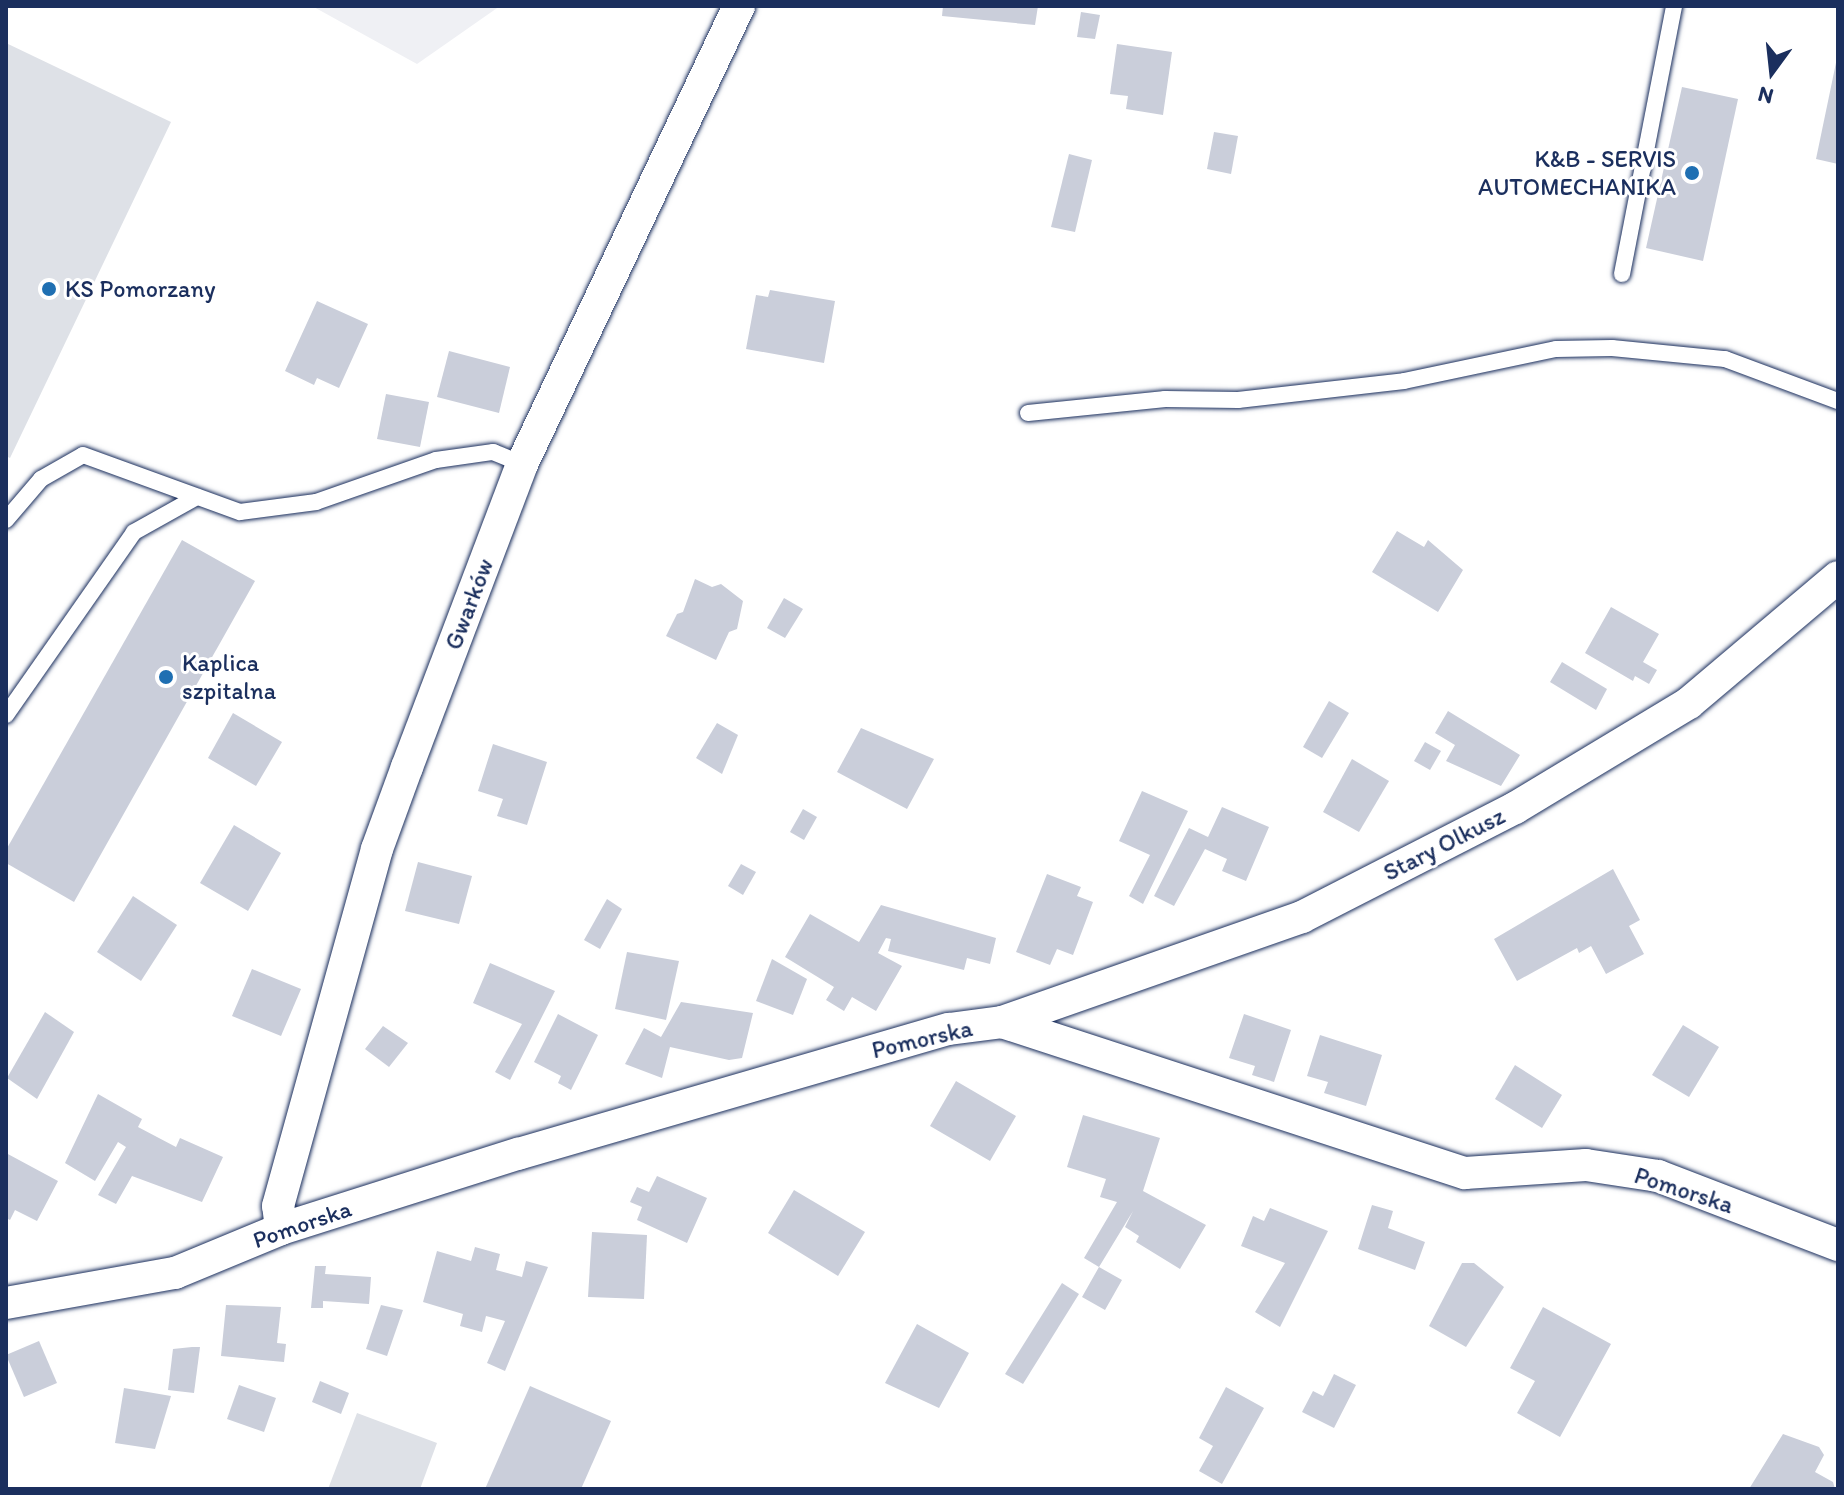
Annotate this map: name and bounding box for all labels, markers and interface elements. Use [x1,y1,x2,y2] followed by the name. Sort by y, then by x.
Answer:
[1732,32,1812,112] north arrow
[1755,81,1776,111] text: N
[1478,145,1676,201] place label: K&B - SERVIS AUTOMECHANIKA
[1683,164,1701,182] marker: K&B - SERVIS AUTOMECHANIKA
[65,275,214,303] place label: KS Pomorzany
[40,280,58,298] marker: KS Pomorzany
[438,554,500,654] street label: Gwarków
[182,649,276,705] place label: Kaplica szpitalna
[157,668,175,686] marker: Kaplica szpitalna
[1378,801,1510,887] street label: Stary Olkusz
[869,1013,975,1065] street label: Pomorska
[1631,1160,1737,1220] street label: Pomorska
[249,1194,355,1254] street label: Pomorska

